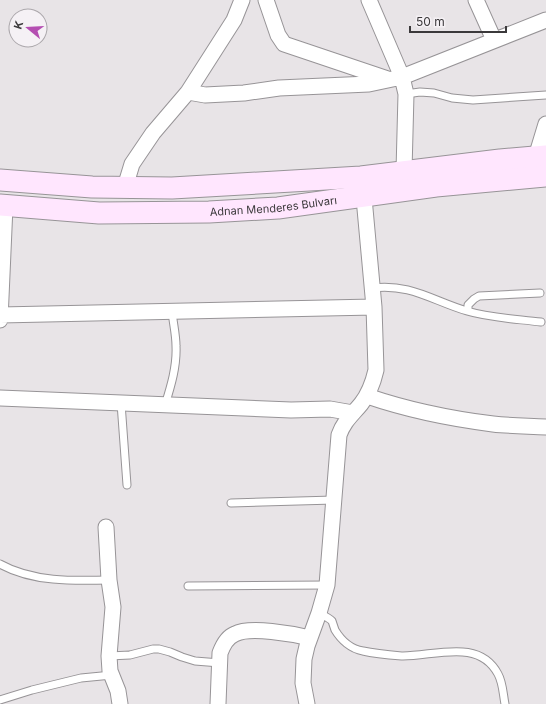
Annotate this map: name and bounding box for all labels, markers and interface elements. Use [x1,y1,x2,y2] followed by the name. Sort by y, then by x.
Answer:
[8,8,48,48] north arrow
[410,8,506,34] scale bar
[416,14,445,29] text: 50 m
[11,19,26,31] text: K
[209,193,338,219] street label: Adnan Menderes Bulvarı

